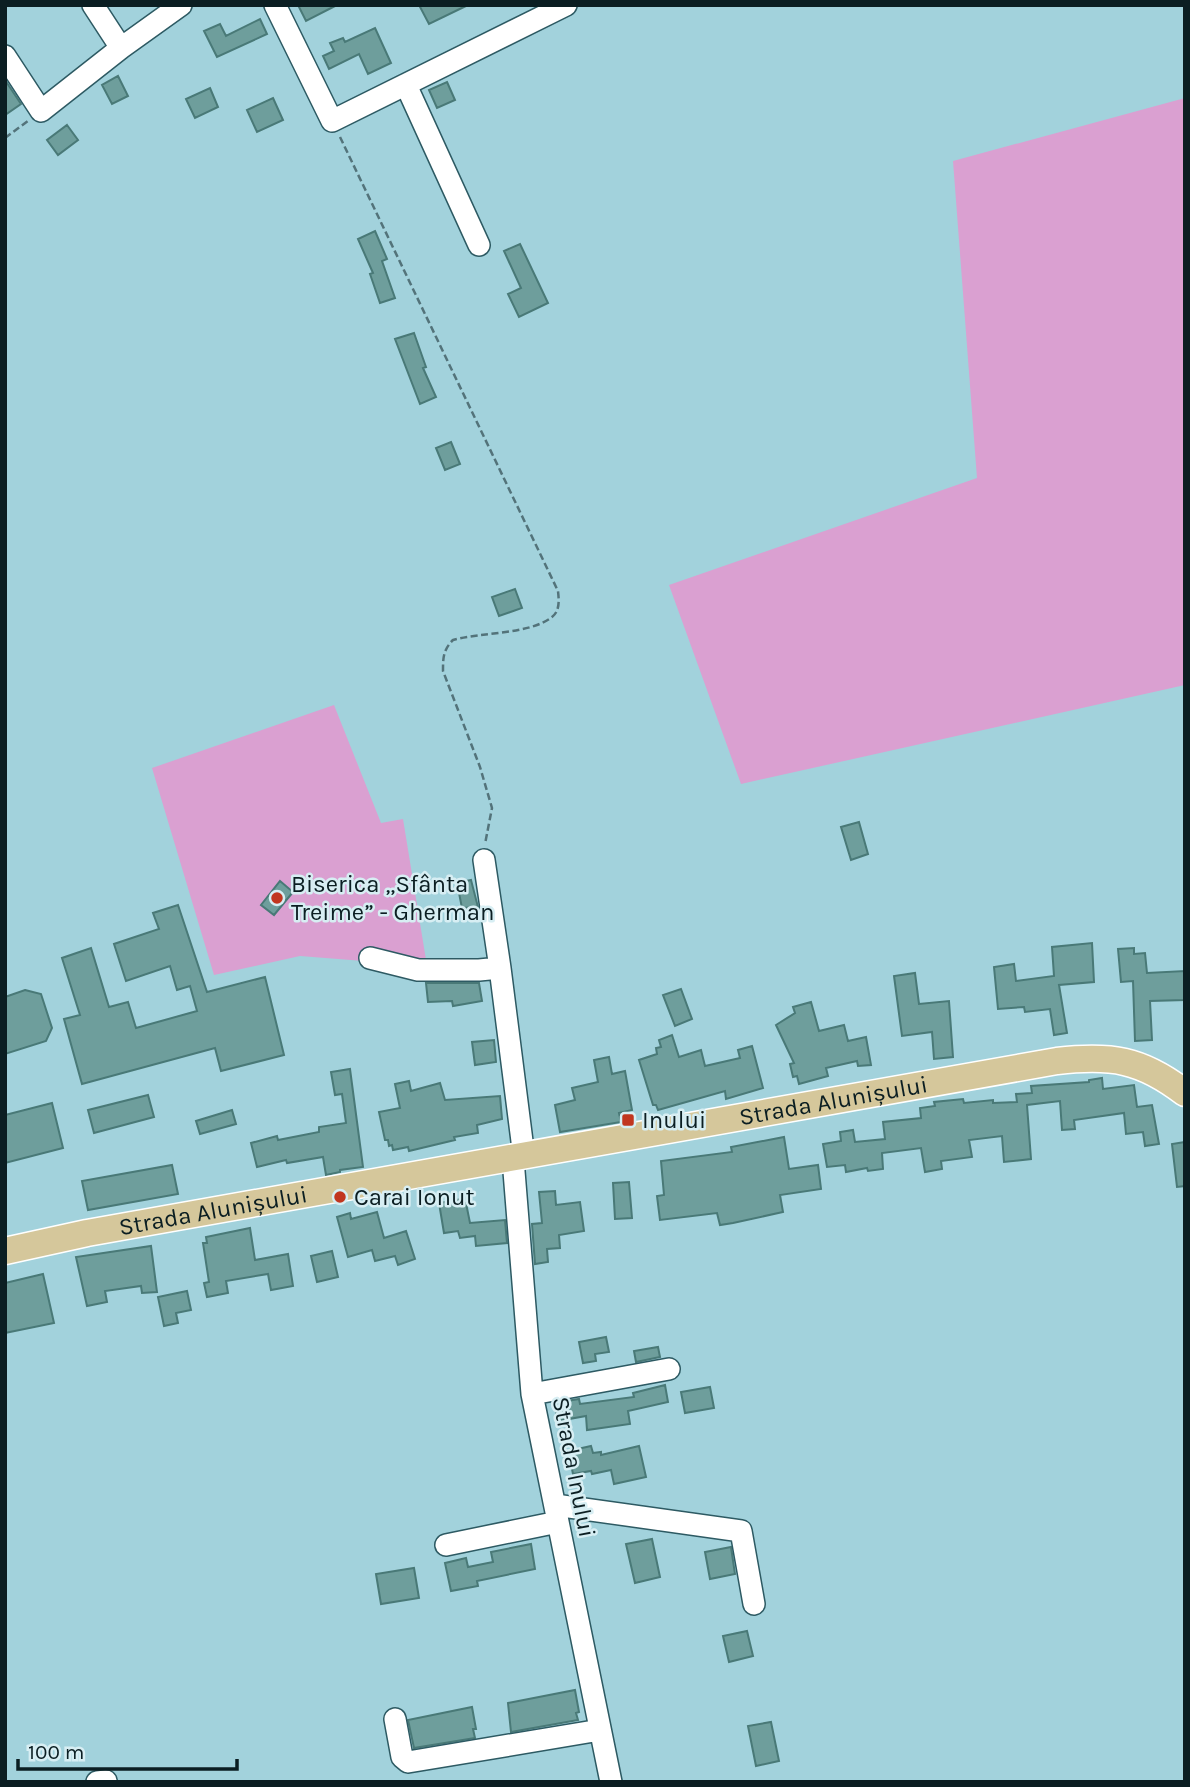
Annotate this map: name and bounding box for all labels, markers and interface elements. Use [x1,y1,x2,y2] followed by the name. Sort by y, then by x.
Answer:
[291,870,495,926] place label: Biserica „Sfânta Treime” - Gherman
[269,890,285,906] marker: Biserica „Sfânta Treime” - Gherman
[737,1070,930,1131] street label: Strada Alunișului
[642,1106,706,1134] place label: Inului
[620,1112,636,1128] marker: Inului
[117,1180,310,1241] street label: Strada Alunișului
[354,1183,475,1211] place label: Carai Ionut
[332,1189,348,1205] marker: Carai Ionut
[547,1394,601,1540] street label: Strada Inului
[18,1728,236,1772] scale bar
[28,1740,85,1764] text: 100 m

